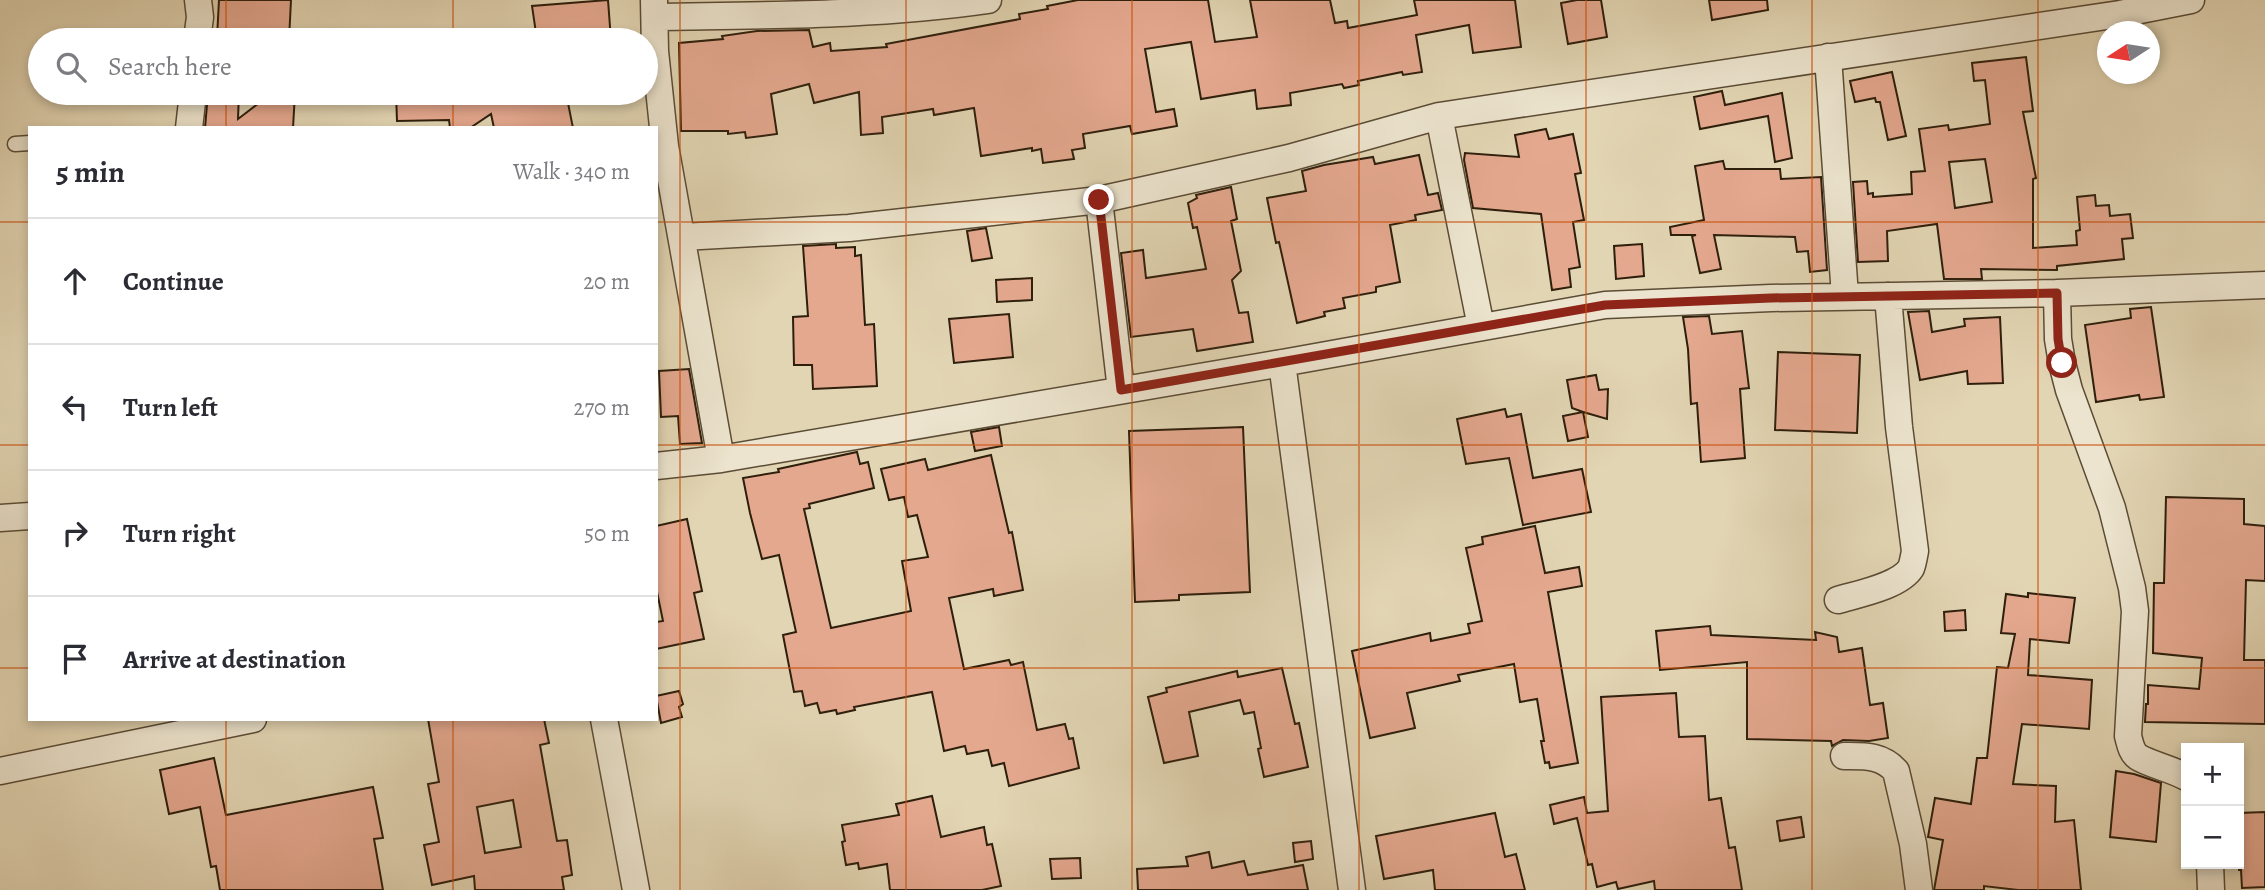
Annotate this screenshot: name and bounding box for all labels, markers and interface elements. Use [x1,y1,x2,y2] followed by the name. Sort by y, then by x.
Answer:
[2097,21,2160,84] north arrow
[28,28,658,105] search box
[52,48,90,86] icon: search
[108,49,232,84] text: Search here
[56,152,125,192] text: 5 min
[513,156,630,187] text: Walk · 340 m
[1083,184,1114,215] route end
[56,262,94,300] icon: ahead
[123,264,224,299] text: Continue
[583,266,630,297] text: 20 m
[2046,347,2077,378] route start
[56,388,94,426] icon: left
[123,390,218,425] text: Turn left
[573,392,630,423] text: 270 m
[56,514,94,552] icon: right
[123,516,236,551] text: Turn right
[584,518,630,549] text: 50 m
[56,640,94,678] icon: arrive
[123,642,346,677] text: Arrive at destination
[2181,743,2244,869] map controls
[2181,743,2244,806] button: +
[2181,806,2244,869] button: −

